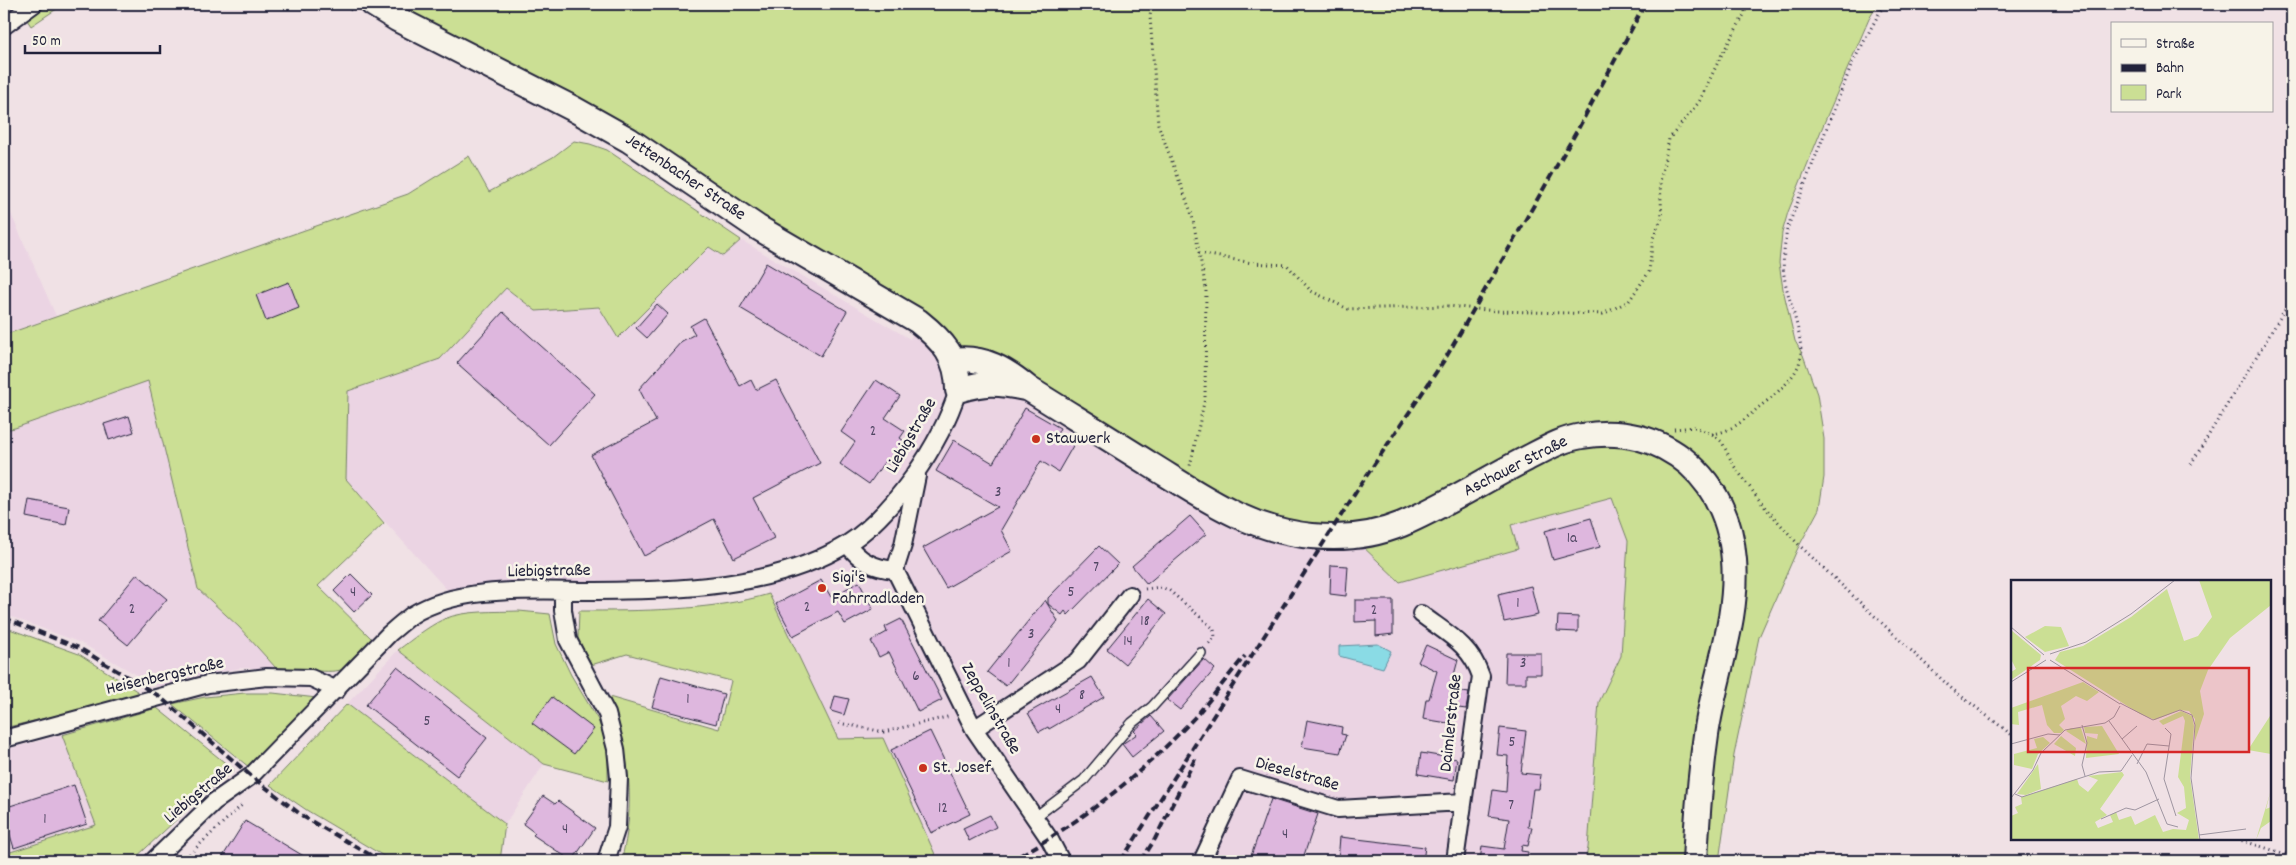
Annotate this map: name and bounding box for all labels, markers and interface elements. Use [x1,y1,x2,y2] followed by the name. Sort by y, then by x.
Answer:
[25,22,160,54] scale bar
[2111,22,2274,112] legend
[32,31,61,53] text: 50 m
[2156,34,2195,56] text: Straße
[2156,58,2184,80] text: Bahn
[2156,84,2182,106] text: Park
[620,128,750,228] street label: Jettenbacher Straße
[880,394,944,478] street label: Liebigstraße
[870,421,876,443] house number: 2
[1046,427,1110,452] place label: Stauwerk
[1460,430,1573,504] street label: Aschauer Straße
[1030,433,1042,445] marker: Stauwerk
[995,482,1001,504] house number: 3
[1567,528,1578,550] house number: 1a
[1093,557,1099,579] house number: 7
[507,559,591,585] street label: Liebigstraße
[832,566,924,612] place label: Sigi's Fahrradladen
[2011,580,2271,840] inset map
[350,582,356,604] house number: 4
[816,582,828,594] marker: Sigi's Fahrradladen
[1068,582,1075,604] house number: 5
[1516,593,1520,615] house number: 1
[804,597,810,619] house number: 2
[129,599,135,621] house number: 2
[1371,600,1377,622] house number: 2
[1140,611,1150,633] house number: 18
[1028,624,1034,646] house number: 3
[1123,631,1133,653] house number: 14
[104,651,227,703] street label: Heisenbergstraße
[1007,653,1011,675] house number: 1
[1520,653,1526,675] house number: 3
[954,659,1026,760] street label: Zeppelinstraße
[912,666,920,688] house number: 6
[1434,673,1470,773] street label: Daimlerstraße
[1079,685,1085,707] house number: 8
[686,689,690,711] house number: 1
[1055,699,1061,721] house number: 4
[424,711,431,733] house number: 5
[1509,732,1516,754] house number: 5
[1252,751,1342,799] street label: Dieselstraße
[933,756,992,781] place label: St. Josef
[159,758,239,830] street label: Liebigstraße
[917,762,929,774] marker: St. Josef
[1508,795,1514,817] house number: 7
[938,798,948,820] house number: 12
[43,809,47,831] house number: 1
[562,819,568,841] house number: 4
[1282,824,1288,846] house number: 4

